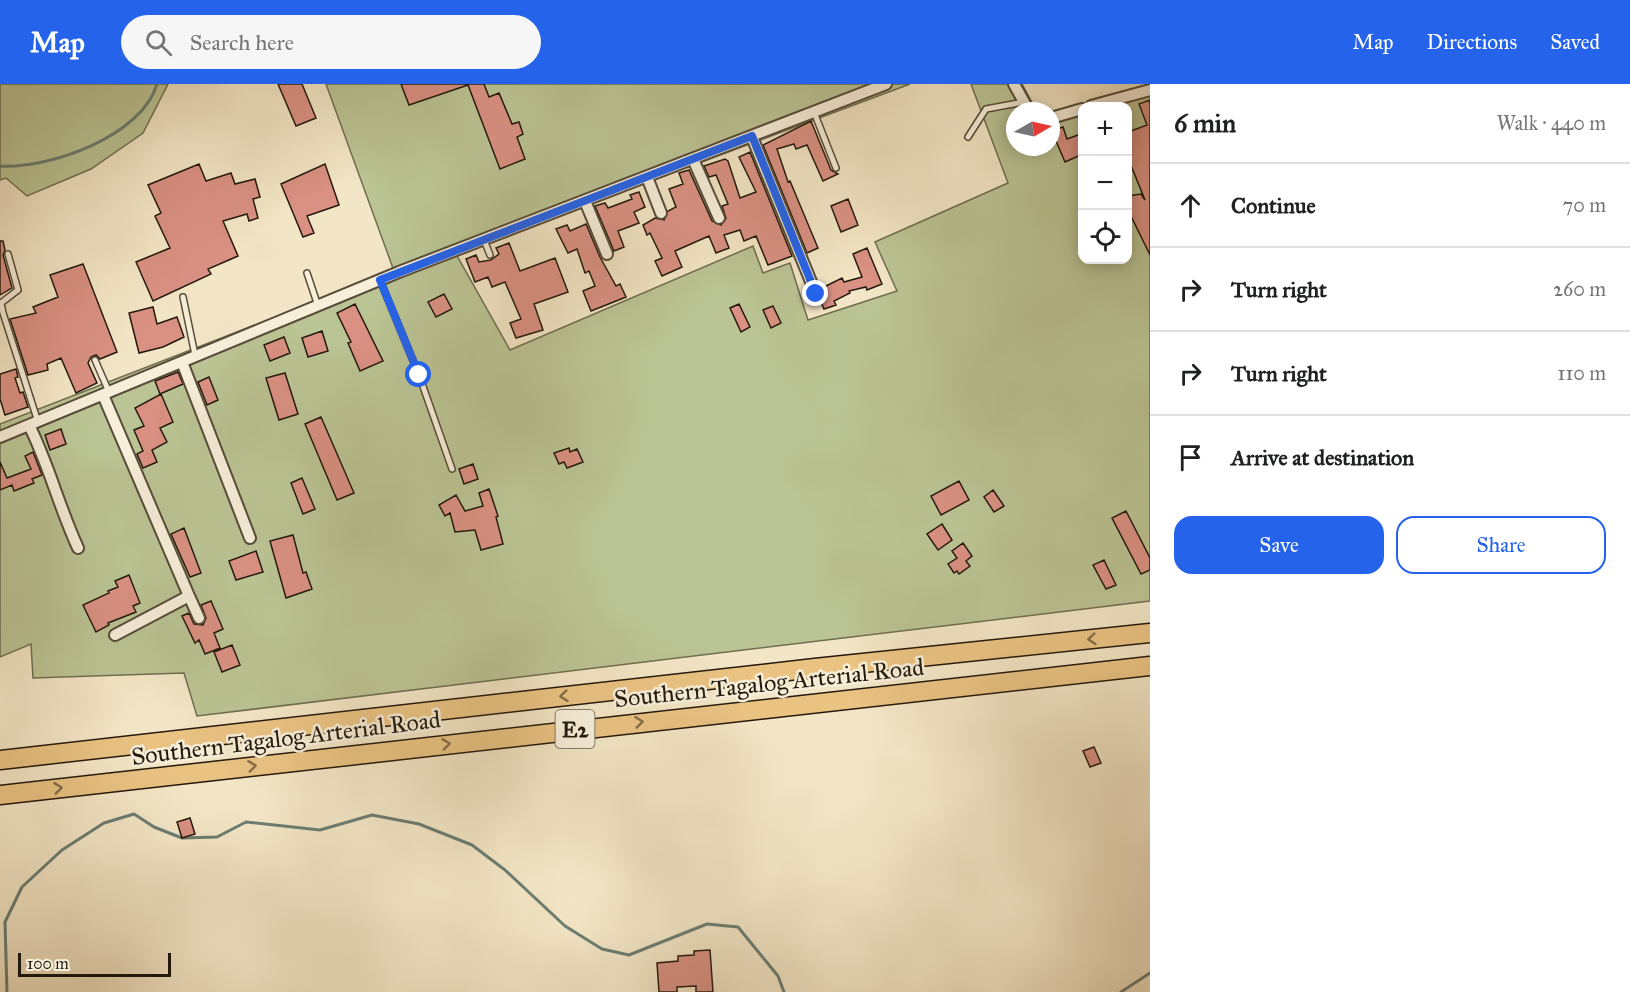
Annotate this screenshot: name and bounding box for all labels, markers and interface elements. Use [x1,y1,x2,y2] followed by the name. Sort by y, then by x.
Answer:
[121,15,541,69] search box
[30,25,85,60] text: Map
[142,26,175,59] icon: search
[190,29,294,56] text: Search here
[1353,29,1394,55] text: Map
[1427,29,1517,55] text: Directions
[1550,29,1600,55] text: Saved
[1006,102,1060,156] north arrow
[1078,102,1132,264] map controls
[1078,102,1132,156] button: +
[1174,107,1236,139] text: 6 min
[1497,111,1606,135] text: Walk · 440 m
[1078,156,1132,210] button: −
[1174,189,1207,222] icon: ahead
[1231,192,1316,219] text: Continue
[1563,193,1606,217] text: 70 m
[1078,210,1132,264] button: locate
[1174,273,1207,306] icon: right
[1231,276,1327,303] text: Turn right
[1553,277,1606,301] text: 260 m
[802,280,828,306] route end
[1174,357,1207,390] icon: right
[1231,360,1327,387] text: Turn right
[405,361,431,387] route start
[1558,361,1606,385] text: 110 m
[1174,441,1207,474] icon: arrive
[1231,444,1414,471] text: Arrive at destination
[1174,516,1384,574] button: Save
[1396,516,1606,574] button: Share
[1087,632,1096,645] one-way arrow
[613,652,925,714] street label: Southern Tagalog Arterial Road
[559,689,568,702] one-way arrow
[130,704,442,772] street label: Southern Tagalog Arterial Road
[556,710,594,748] road number: E2
[635,716,644,728] one-way arrow
[441,738,450,751] one-way arrow
[247,760,256,773] one-way arrow
[54,782,63,795] one-way arrow
[18,950,171,978] scale bar
[27,954,69,973] text: 100 m

